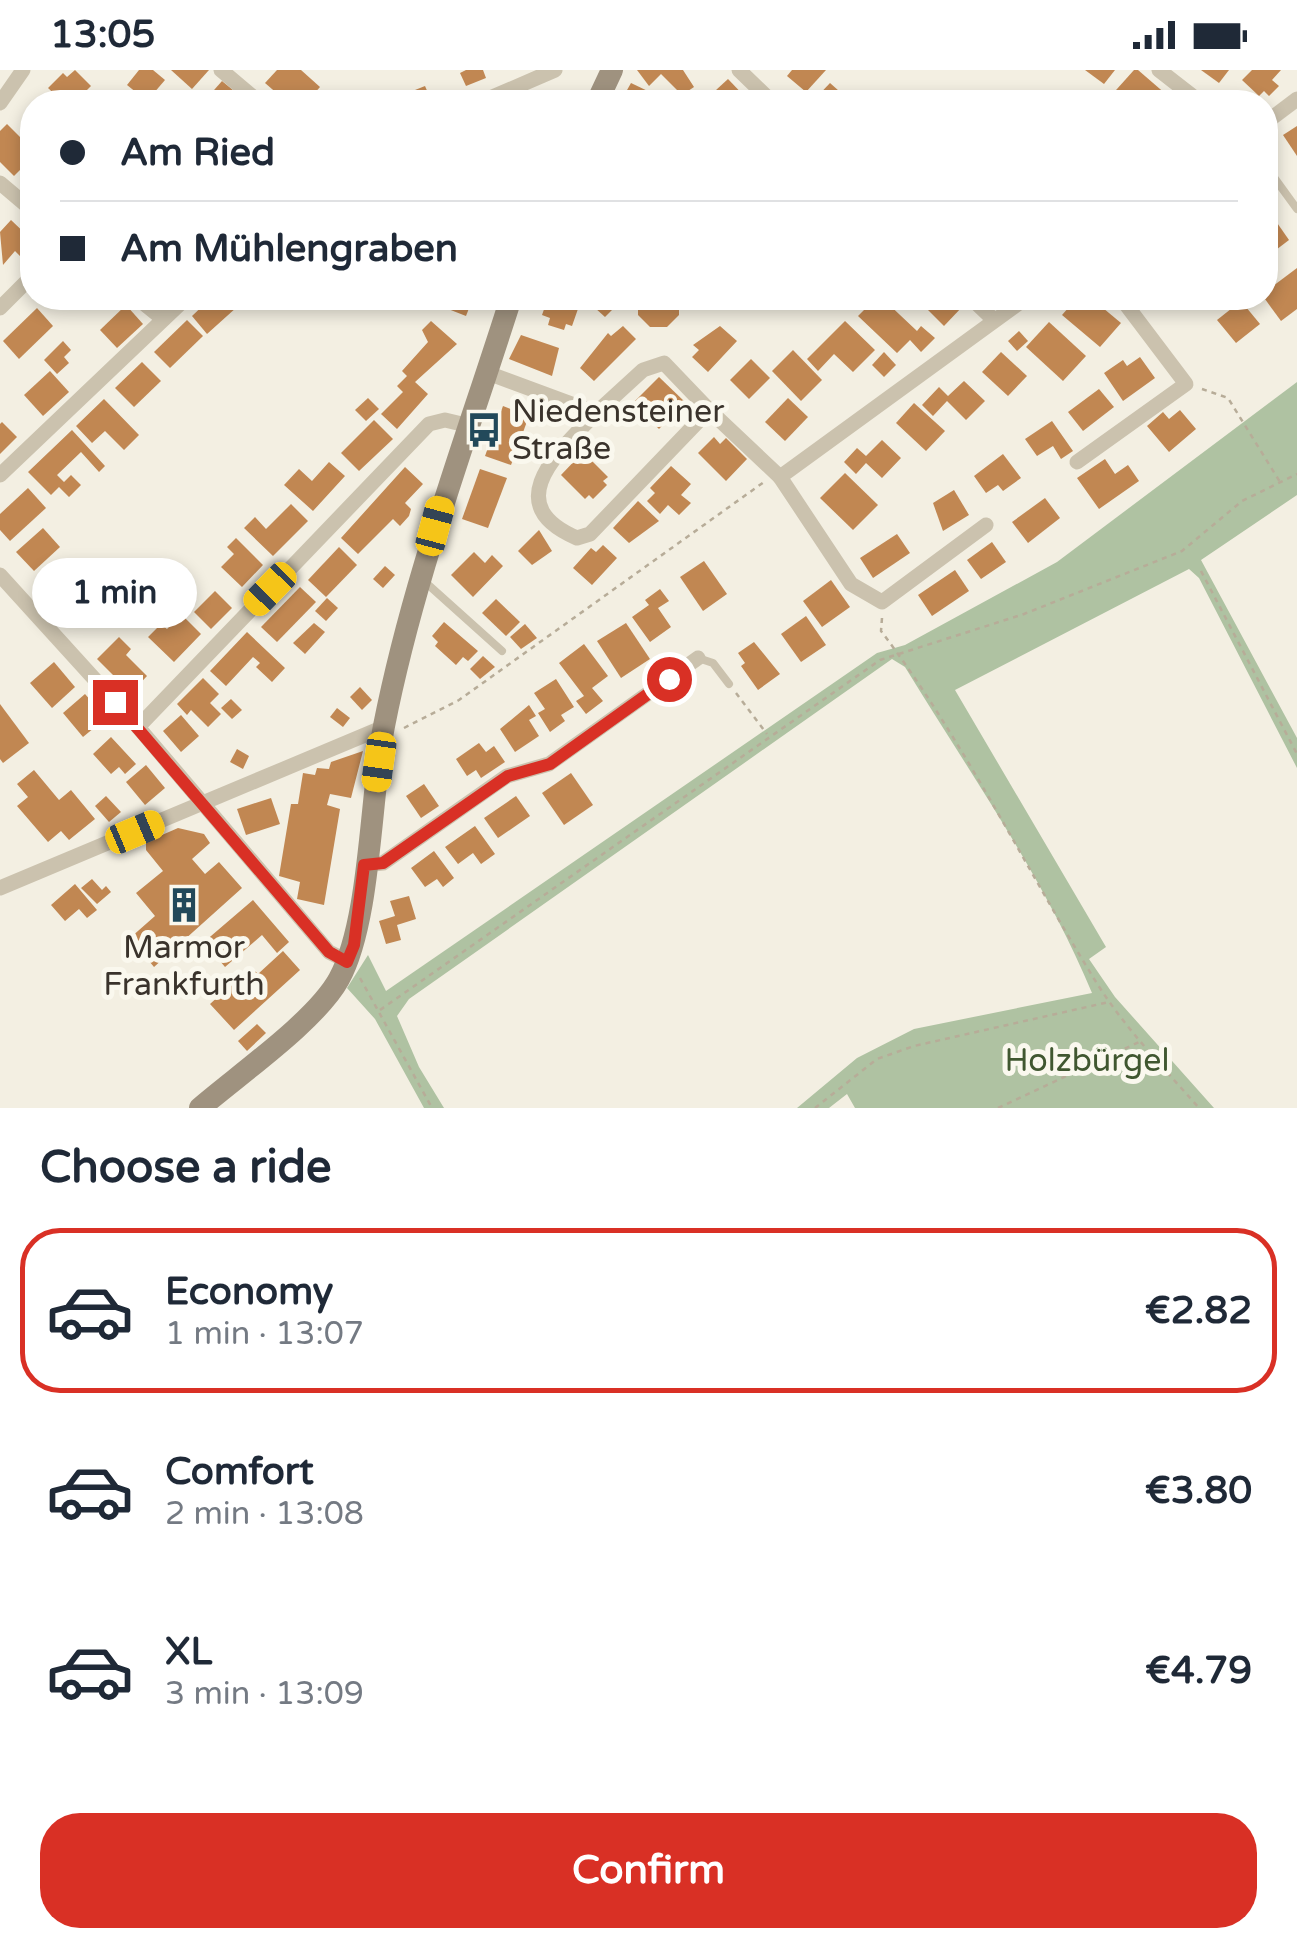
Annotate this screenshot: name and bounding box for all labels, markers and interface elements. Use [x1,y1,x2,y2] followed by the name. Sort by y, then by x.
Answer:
[50,12,155,58] text: 13:05
[120,130,275,176] text: Am Ried
[120,226,458,272] text: Am Mühlengraben
[512,393,725,468] place label: Niedensteiner Straße
[465,411,503,449] bus stop icon: Niedensteiner Straße
[413,493,457,559] car
[32,557,198,627] callout: 1 min
[238,557,302,621] car
[72,574,157,612] text: 1 min
[647,657,692,702] route start
[93,680,138,725] route end
[360,730,398,794] car
[102,806,168,858] car
[165,886,203,924] building icon: Marmor Frankfurth
[103,929,265,1004] place label: Marmor Frankfurth
[1005,1042,1169,1080] park label: Holzbürgel
[40,1141,331,1195] text: Choose a ride
[45,1266,135,1356] icon: car
[165,1269,333,1315] text: Economy
[1145,1288,1252,1334] text: €2.82
[165,1315,364,1353] text: 1 min · 13:07
[45,1446,135,1536] icon: car
[165,1449,314,1495] text: Comfort
[1145,1468,1252,1514] text: €3.80
[165,1495,364,1533] text: 2 min · 13:08
[45,1626,135,1716] icon: car
[165,1629,212,1675] text: XL
[1145,1648,1252,1694] text: €4.79
[165,1675,364,1713] text: 3 min · 13:09
[40,1813,1257,1928] button: Confirm

